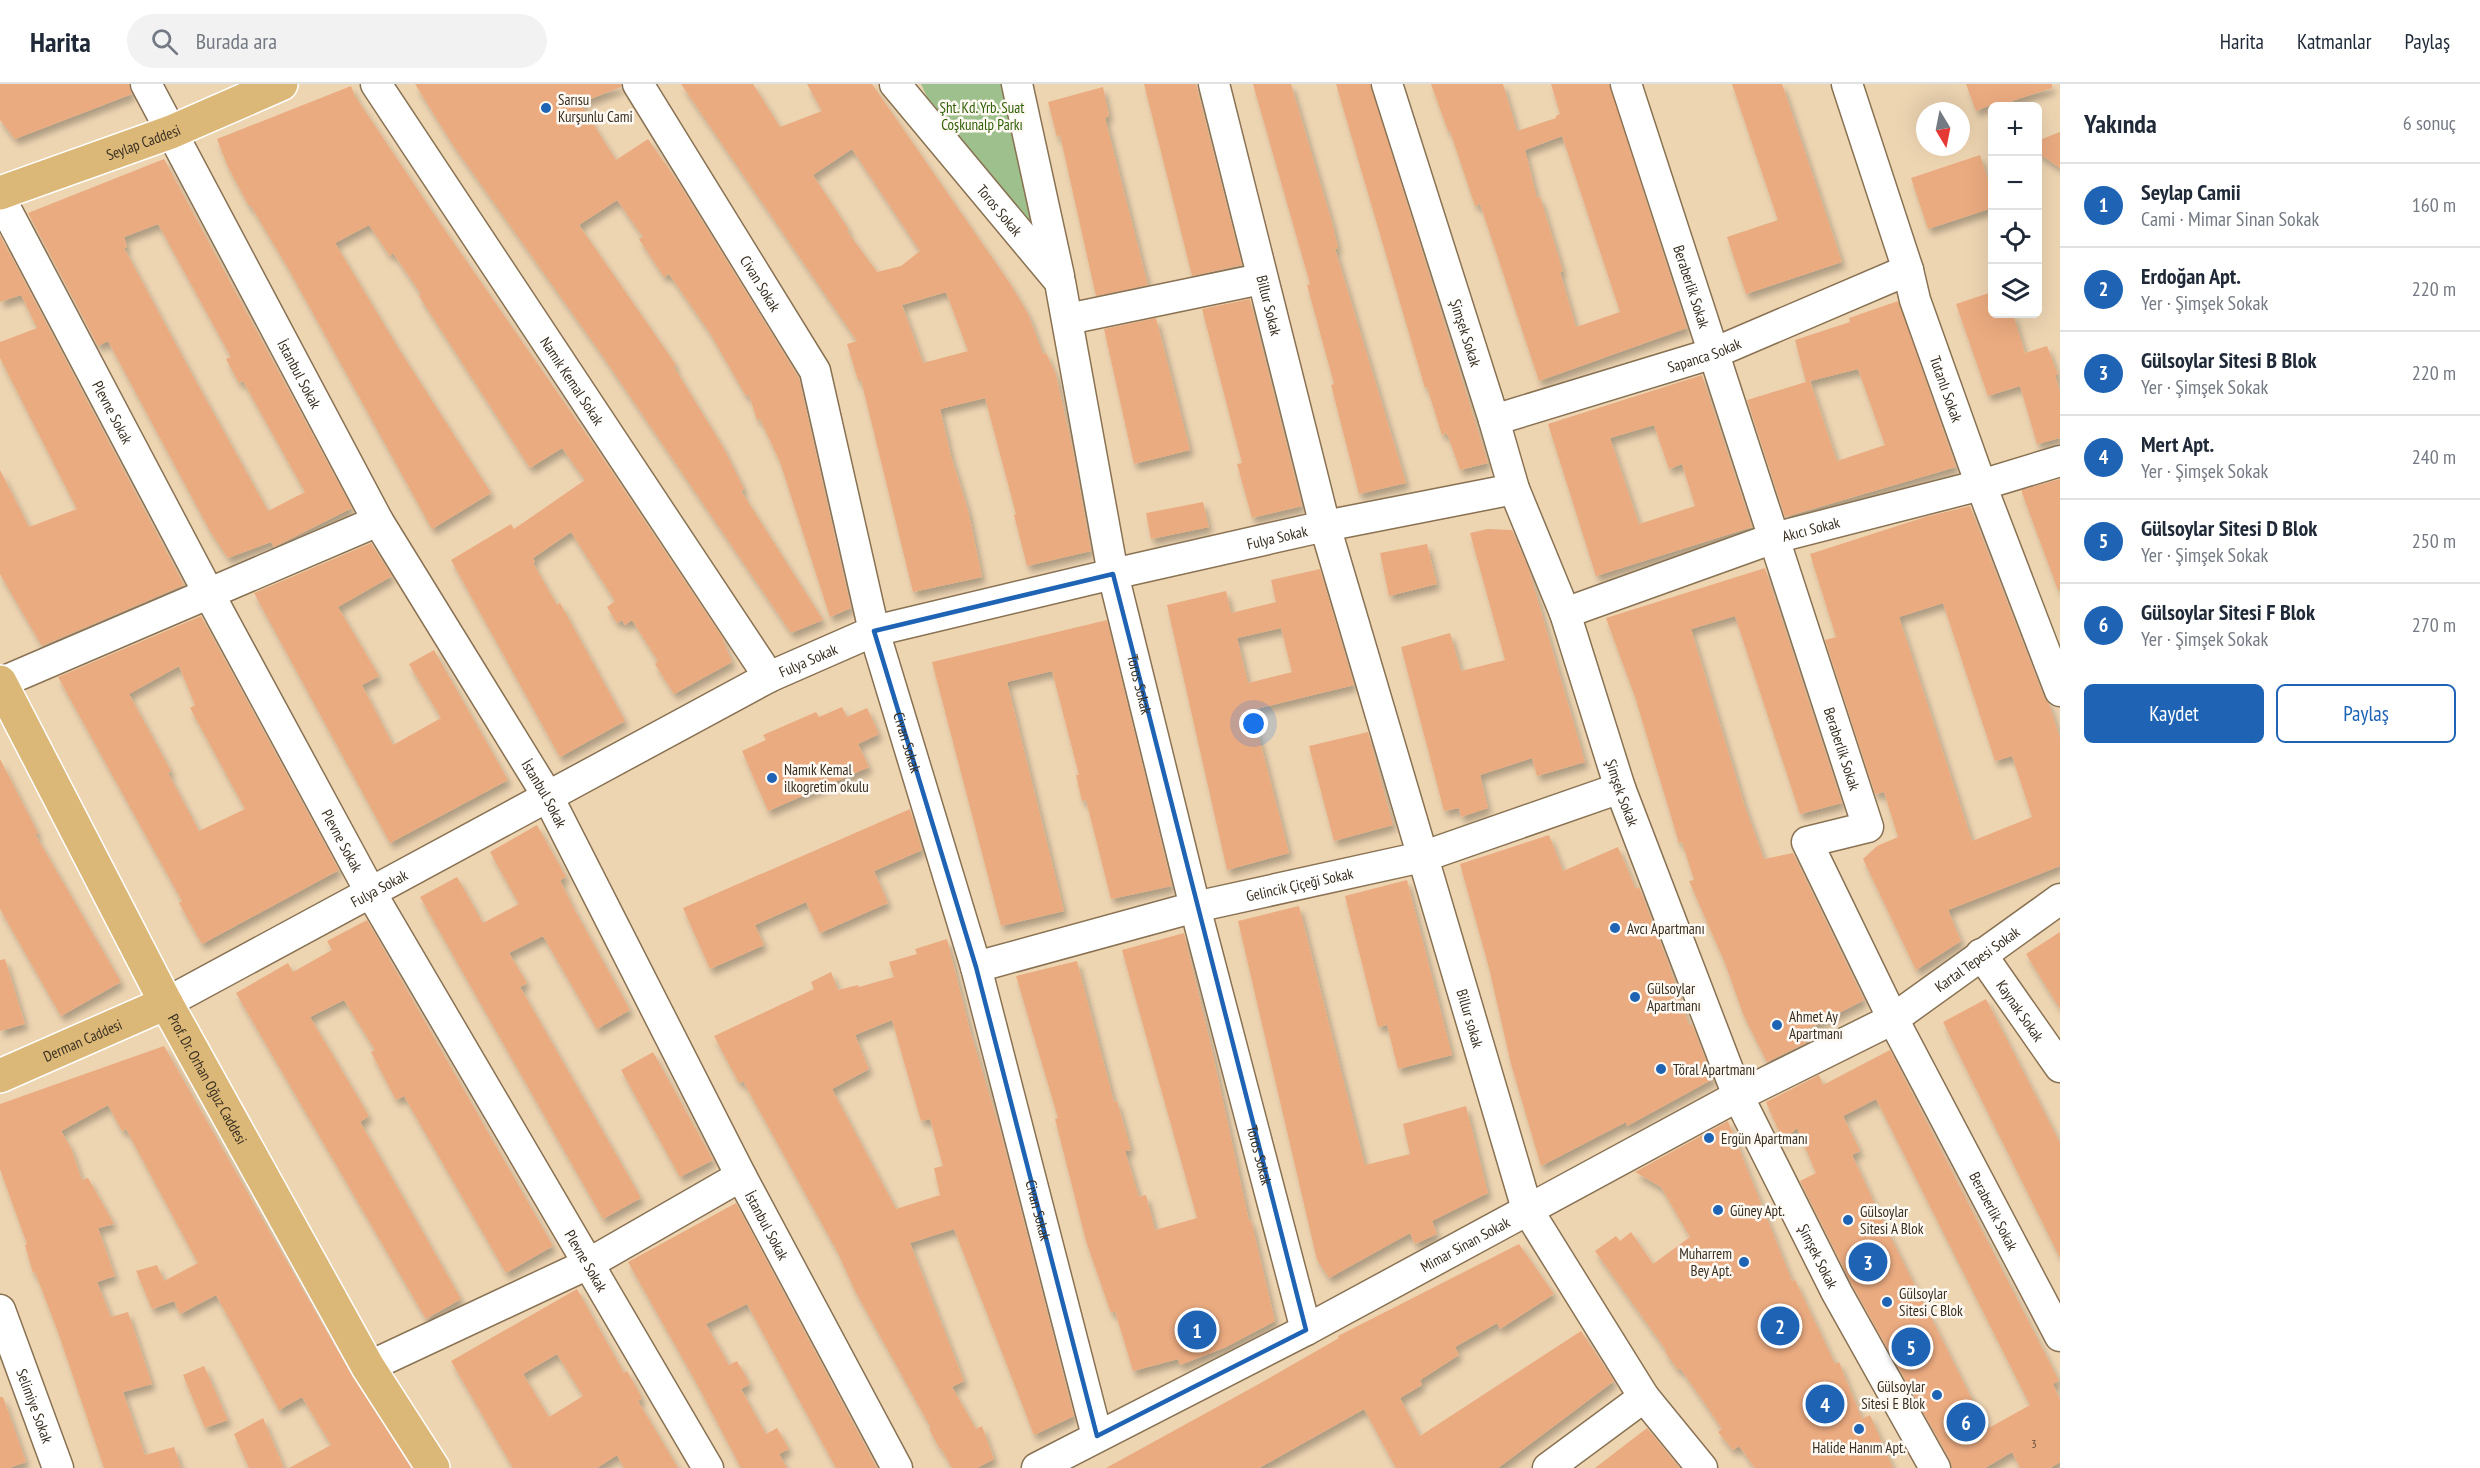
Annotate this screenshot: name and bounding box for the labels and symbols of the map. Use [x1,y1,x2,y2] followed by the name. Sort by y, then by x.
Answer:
[558,90,633,126] place label: Sarısu Kurşunlu Cami
[940,98,1024,134] park label: Şht. Kd. Yrb. Suat Coşkunalp Parkı
[539,101,553,115] marker: Sarısu Kurşunlu Cami
[1916,102,1970,156] north arrow
[103,120,183,164] street label: Seylap Caddesi
[973,180,1027,240] street label: Toros Sokak
[1670,243,1714,331] street label: Beraberlik Sokak
[736,252,785,315] street label: Civan Sokak
[1253,273,1286,338] street label: Billur Sokak
[1447,296,1486,369] street label: Şimşek Sokak
[537,333,609,429] street label: Namık Kemal Sokak
[1665,333,1744,376] street label: Sapanca Sokak
[274,336,326,412] street label: İstanbul Sokak
[1926,353,1967,425] street label: Tutanlı Sokak
[89,377,137,447] street label: Plevne Sokak
[1780,512,1842,545] street label: Akıcı Sokak
[1245,521,1309,553] street label: Fulya Sokak
[776,639,840,681] street label: Fulya Sokak
[1124,652,1157,716] street label: Toros Sokak
[1820,705,1865,793] street label: Beraberlik Sokak
[1239,709,1268,738] your location
[890,710,926,775] street label: Civan Sokak
[518,756,571,831] street label: İstanbul Sokak
[1602,757,1643,829] street label: Şimşek Sokak
[784,760,869,796] place label: Namık Kemal ilkogretim okulu
[765,771,779,785] marker: Namık Kemal ilkogretim okulu
[318,806,367,875] street label: Plevne Sokak
[1244,863,1355,905] street label: Gelincik Çiçeği Sokak
[347,865,411,911] street label: Fulya Sokak
[1627,919,1705,938] place label: Avcı Apartmanı
[1608,921,1622,935] marker: Avcı Apartmanı
[1931,922,2023,996] street label: Kartal Tepesi Sokak
[1993,976,2049,1045] street label: Kaynak Sokak
[1647,979,1701,1015] place label: Gülsoylar Apartmanı
[1453,987,1488,1050] street label: Billur sokak
[1628,990,1642,1004] marker: Gülsoylar Apartmanı
[1789,1007,1843,1043] place label: Ahmet Ay Apartmanı
[164,1010,252,1147] street label: Prof. Dr. Orhan Oğuz Caddesi
[40,1014,125,1065] street label: Derman Caddesi
[1770,1018,1784,1032] marker: Ahmet Ay Apartmanı
[1673,1060,1755,1079] place label: Töral Apartmanı
[1654,1062,1668,1076] marker: Töral Apartmanı
[1243,1123,1277,1187] street label: Toros Sokak
[1721,1129,1808,1148] place label: Ergün Apartmanı
[1702,1131,1716,1145] marker: Ergün Apartmanı
[1966,1168,2023,1254] street label: Beraberlik Sokak
[1022,1178,1056,1243] street label: Civan Sokak
[741,1187,794,1263] street label: İstanbul Sokak
[1730,1201,1785,1220] place label: Güney Apt.
[1860,1202,1924,1238] place label: Gülsoylar Sitesi A Blok
[1711,1203,1725,1217] marker: Güney Apt.
[1417,1212,1513,1276] street label: Mimar Sinan Sokak
[1841,1213,1855,1227] marker: Gülsoylar Sitesi A Blok
[1794,1221,1843,1292] street label: Şimşek Sokak
[561,1226,612,1295] street label: Plevne Sokak
[1848,1240,1888,1284] pin: 3
[1679,1244,1732,1280] place label: Muharrem Bey Apt.
[1737,1255,1751,1269] marker: Muharrem Bey Apt.
[1899,1284,1963,1320] place label: Gülsoylar Sitesi C Blok
[1880,1295,1894,1309] marker: Gülsoylar Sitesi C Blok
[1760,1304,1800,1348] pin: 2
[1178,1308,1216,1352] pin: 1
[1892,1324,1930,1370] pin: 5
[13,1366,58,1446] street label: Selimiye Sokak
[1861,1377,1926,1413] place label: Gülsoylar Sitesi E Blok
[1806,1382,1844,1426] pin: 4
[1930,1388,1944,1402] marker: Gülsoylar Sitesi E Blok
[1946,1400,1986,1444] pin: 6
[1852,1422,1866,1436] marker: Halide Hanım Apt.
[2031,1436,2037,1451] house number: 3
[1812,1438,1906,1457] place label: Halide Hanım Apt.

